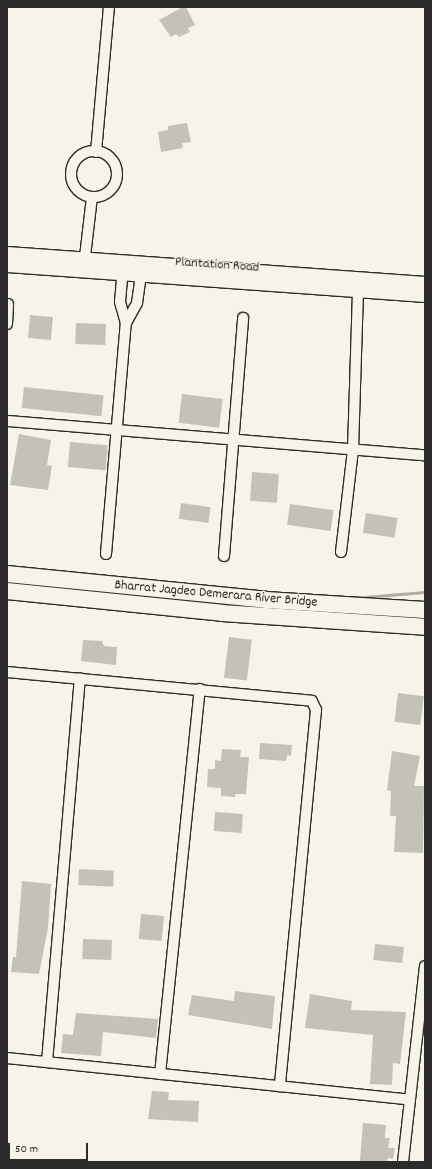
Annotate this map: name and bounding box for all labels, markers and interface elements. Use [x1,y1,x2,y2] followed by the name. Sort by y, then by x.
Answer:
[174,254,260,276] street label: Plantation Road
[114,577,318,611] street label: Bharrat Jagdeo Demerara River Bridge
[10,1135,90,1161] scale bar
[15,1141,38,1158] text: 50 m

